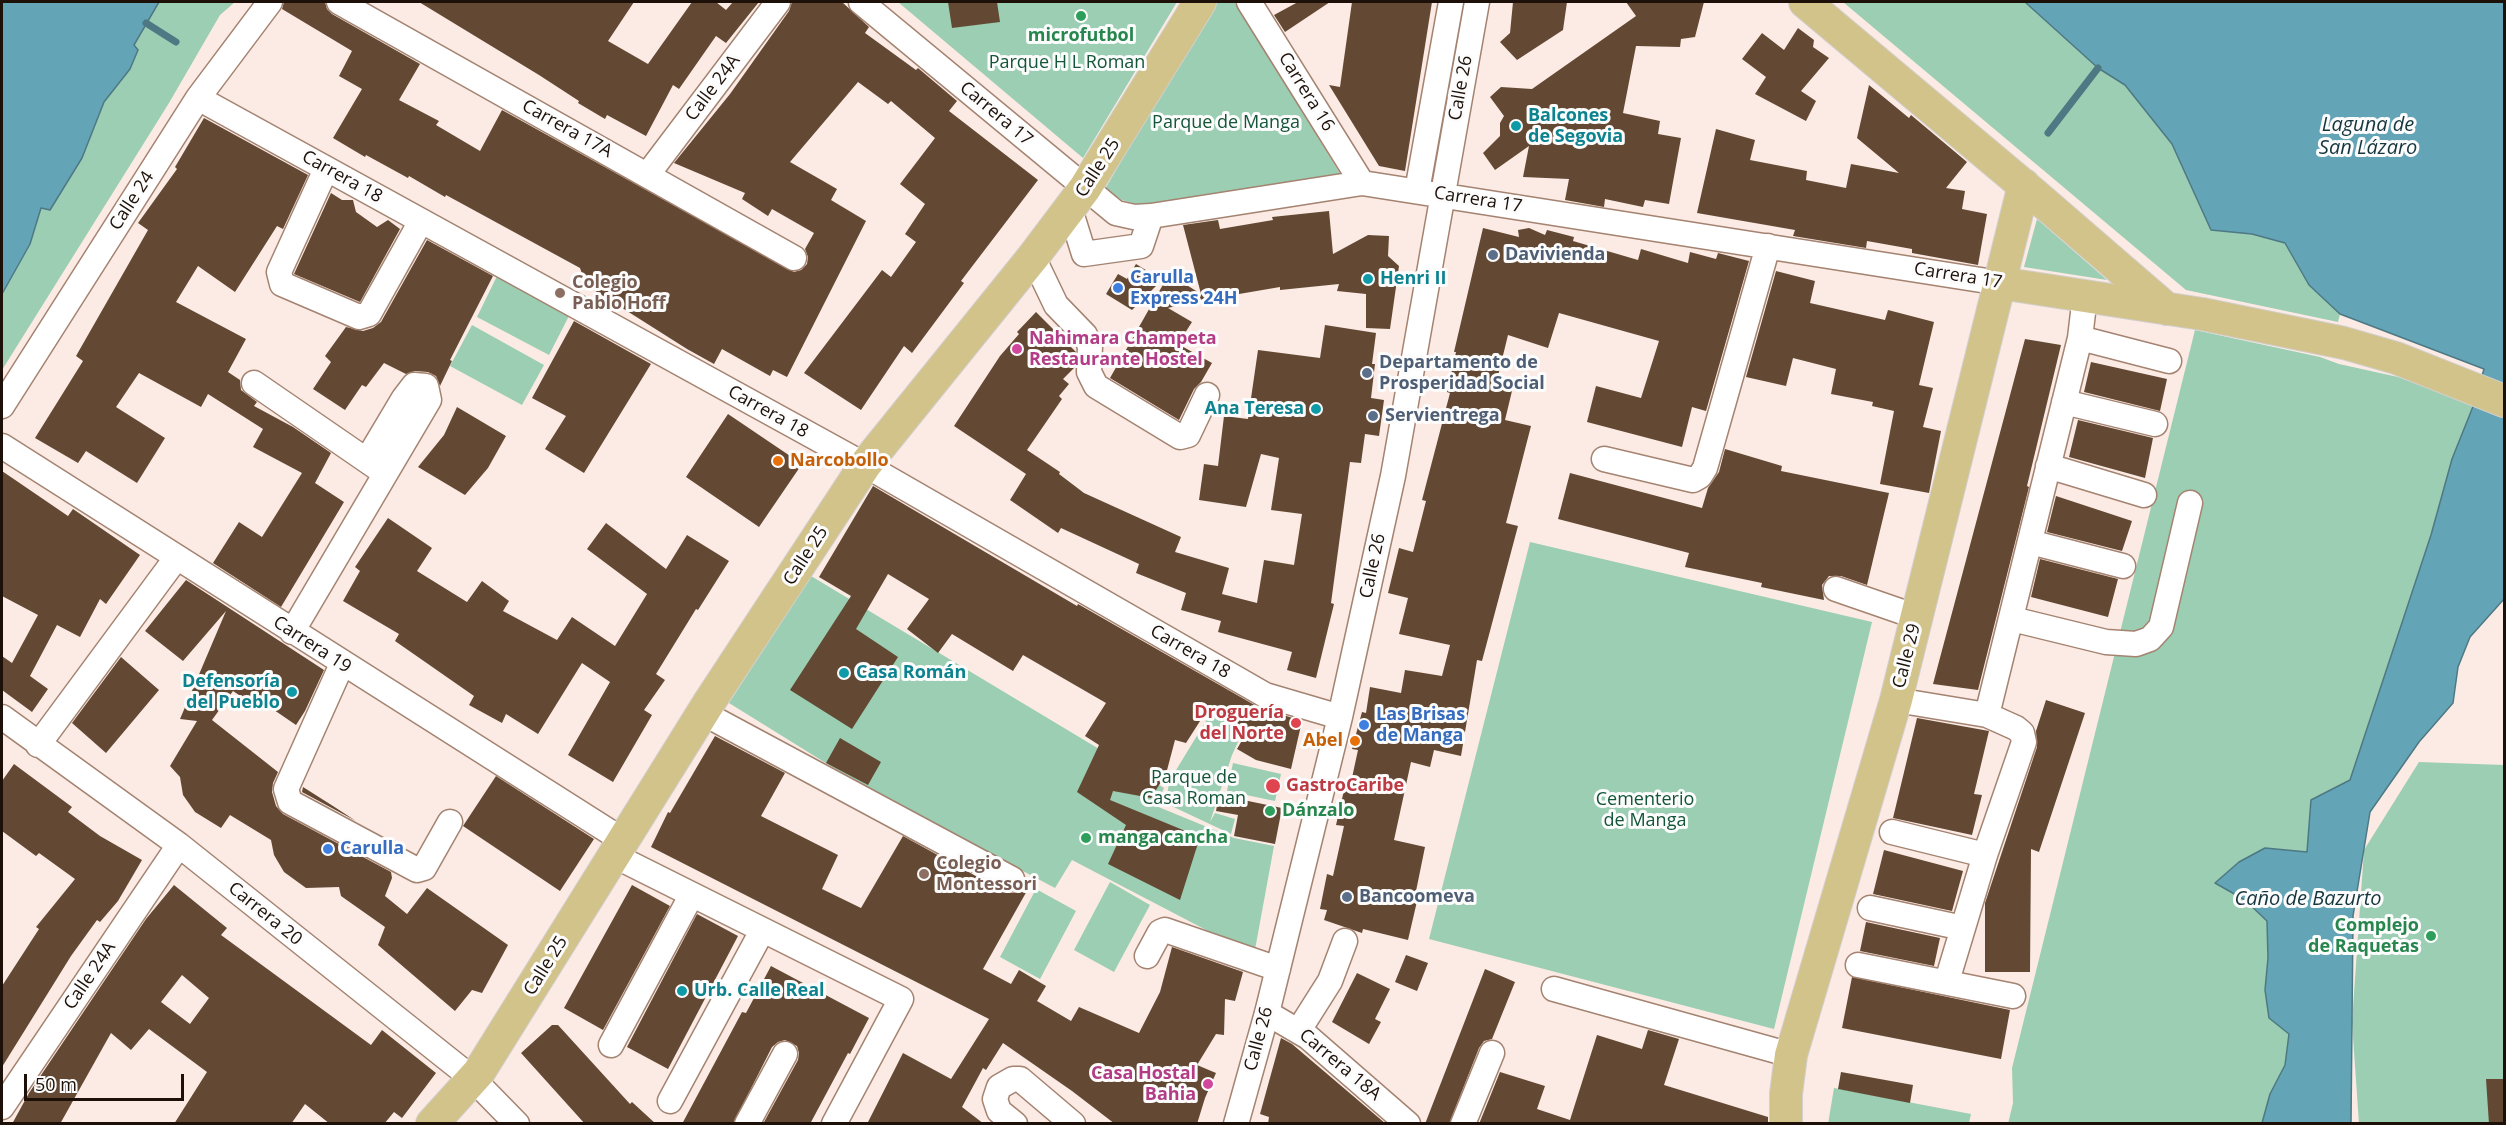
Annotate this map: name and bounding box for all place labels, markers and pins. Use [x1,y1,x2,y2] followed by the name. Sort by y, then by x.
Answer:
[1074,9,1088,23] marker: microfutbol
[1028,25,1134,47] place label: microfutbol
[1528,105,1623,148] place label: Balcones de Segovia
[1509,119,1523,133] marker: Balcones de Segovia
[1505,244,1605,266] place label: Davivienda
[1486,248,1500,262] marker: Davivienda
[1130,267,1238,310] place label: Carulla Express 24H
[1380,268,1446,290] place label: Henri II
[572,272,666,314] place label: Colegio Pablo Hoff
[1361,272,1375,286] marker: Henri II
[1111,281,1125,295] marker: Carulla Express 24H
[553,286,567,300] marker: Colegio Pablo Hoff
[1029,328,1217,370] place label: Nahimara Champeta Restaurante Hostel
[1010,342,1024,356] marker: Nahimara Champeta Restaurante Hostel
[1379,352,1545,394] place label: Departamento de Prosperidad Social
[1360,366,1374,380] marker: Departamento de Prosperidad Social
[1205,398,1304,420] place label: Ana Teresa
[1309,402,1323,416] marker: Ana Teresa
[1385,405,1500,427] place label: Servientrega
[1366,409,1380,423] marker: Servientrega
[790,450,889,472] place label: Narcobollo
[771,454,785,468] marker: Narcobollo
[856,662,966,684] place label: Casa Román
[837,666,851,680] marker: Casa Román
[182,671,280,714] place label: Defensoría del Pueblo
[285,685,299,699] marker: Defensoría del Pueblo
[1194,702,1284,744] place label: Droguería del Norte
[1376,704,1465,746] place label: Las Brisas de Manga
[1289,716,1303,730] marker: Droguería del Norte
[1357,718,1371,732] marker: Las Brisas de Manga
[1303,730,1343,752] place label: Abel
[1348,734,1362,748] marker: Abel
[1286,775,1404,797] place label: GastroCaribe
[1264,777,1282,795] marker: GastroCaribe
[1282,800,1354,822] place label: Dánzalo
[1263,804,1277,818] marker: Dánzalo
[1098,827,1228,849] place label: manga cancha
[1079,831,1093,845] marker: manga cancha
[340,838,404,860] place label: Carulla
[321,842,335,856] marker: Carulla
[936,853,1037,896] place label: Colegio Montessori
[917,867,931,881] marker: Colegio Montessori
[1359,886,1475,908] place label: Bancoomeva
[1340,890,1354,904] marker: Bancoomeva
[2308,915,2419,958] place label: Complejo de Raquetas
[2424,929,2438,943] marker: Complejo de Raquetas
[694,980,825,1002] place label: Urb. Calle Real
[675,984,689,998] marker: Urb. Calle Real
[1091,1063,1196,1106] place label: Casa Hostal Bahia
[1201,1077,1215,1091] marker: Casa Hostal Bahia

